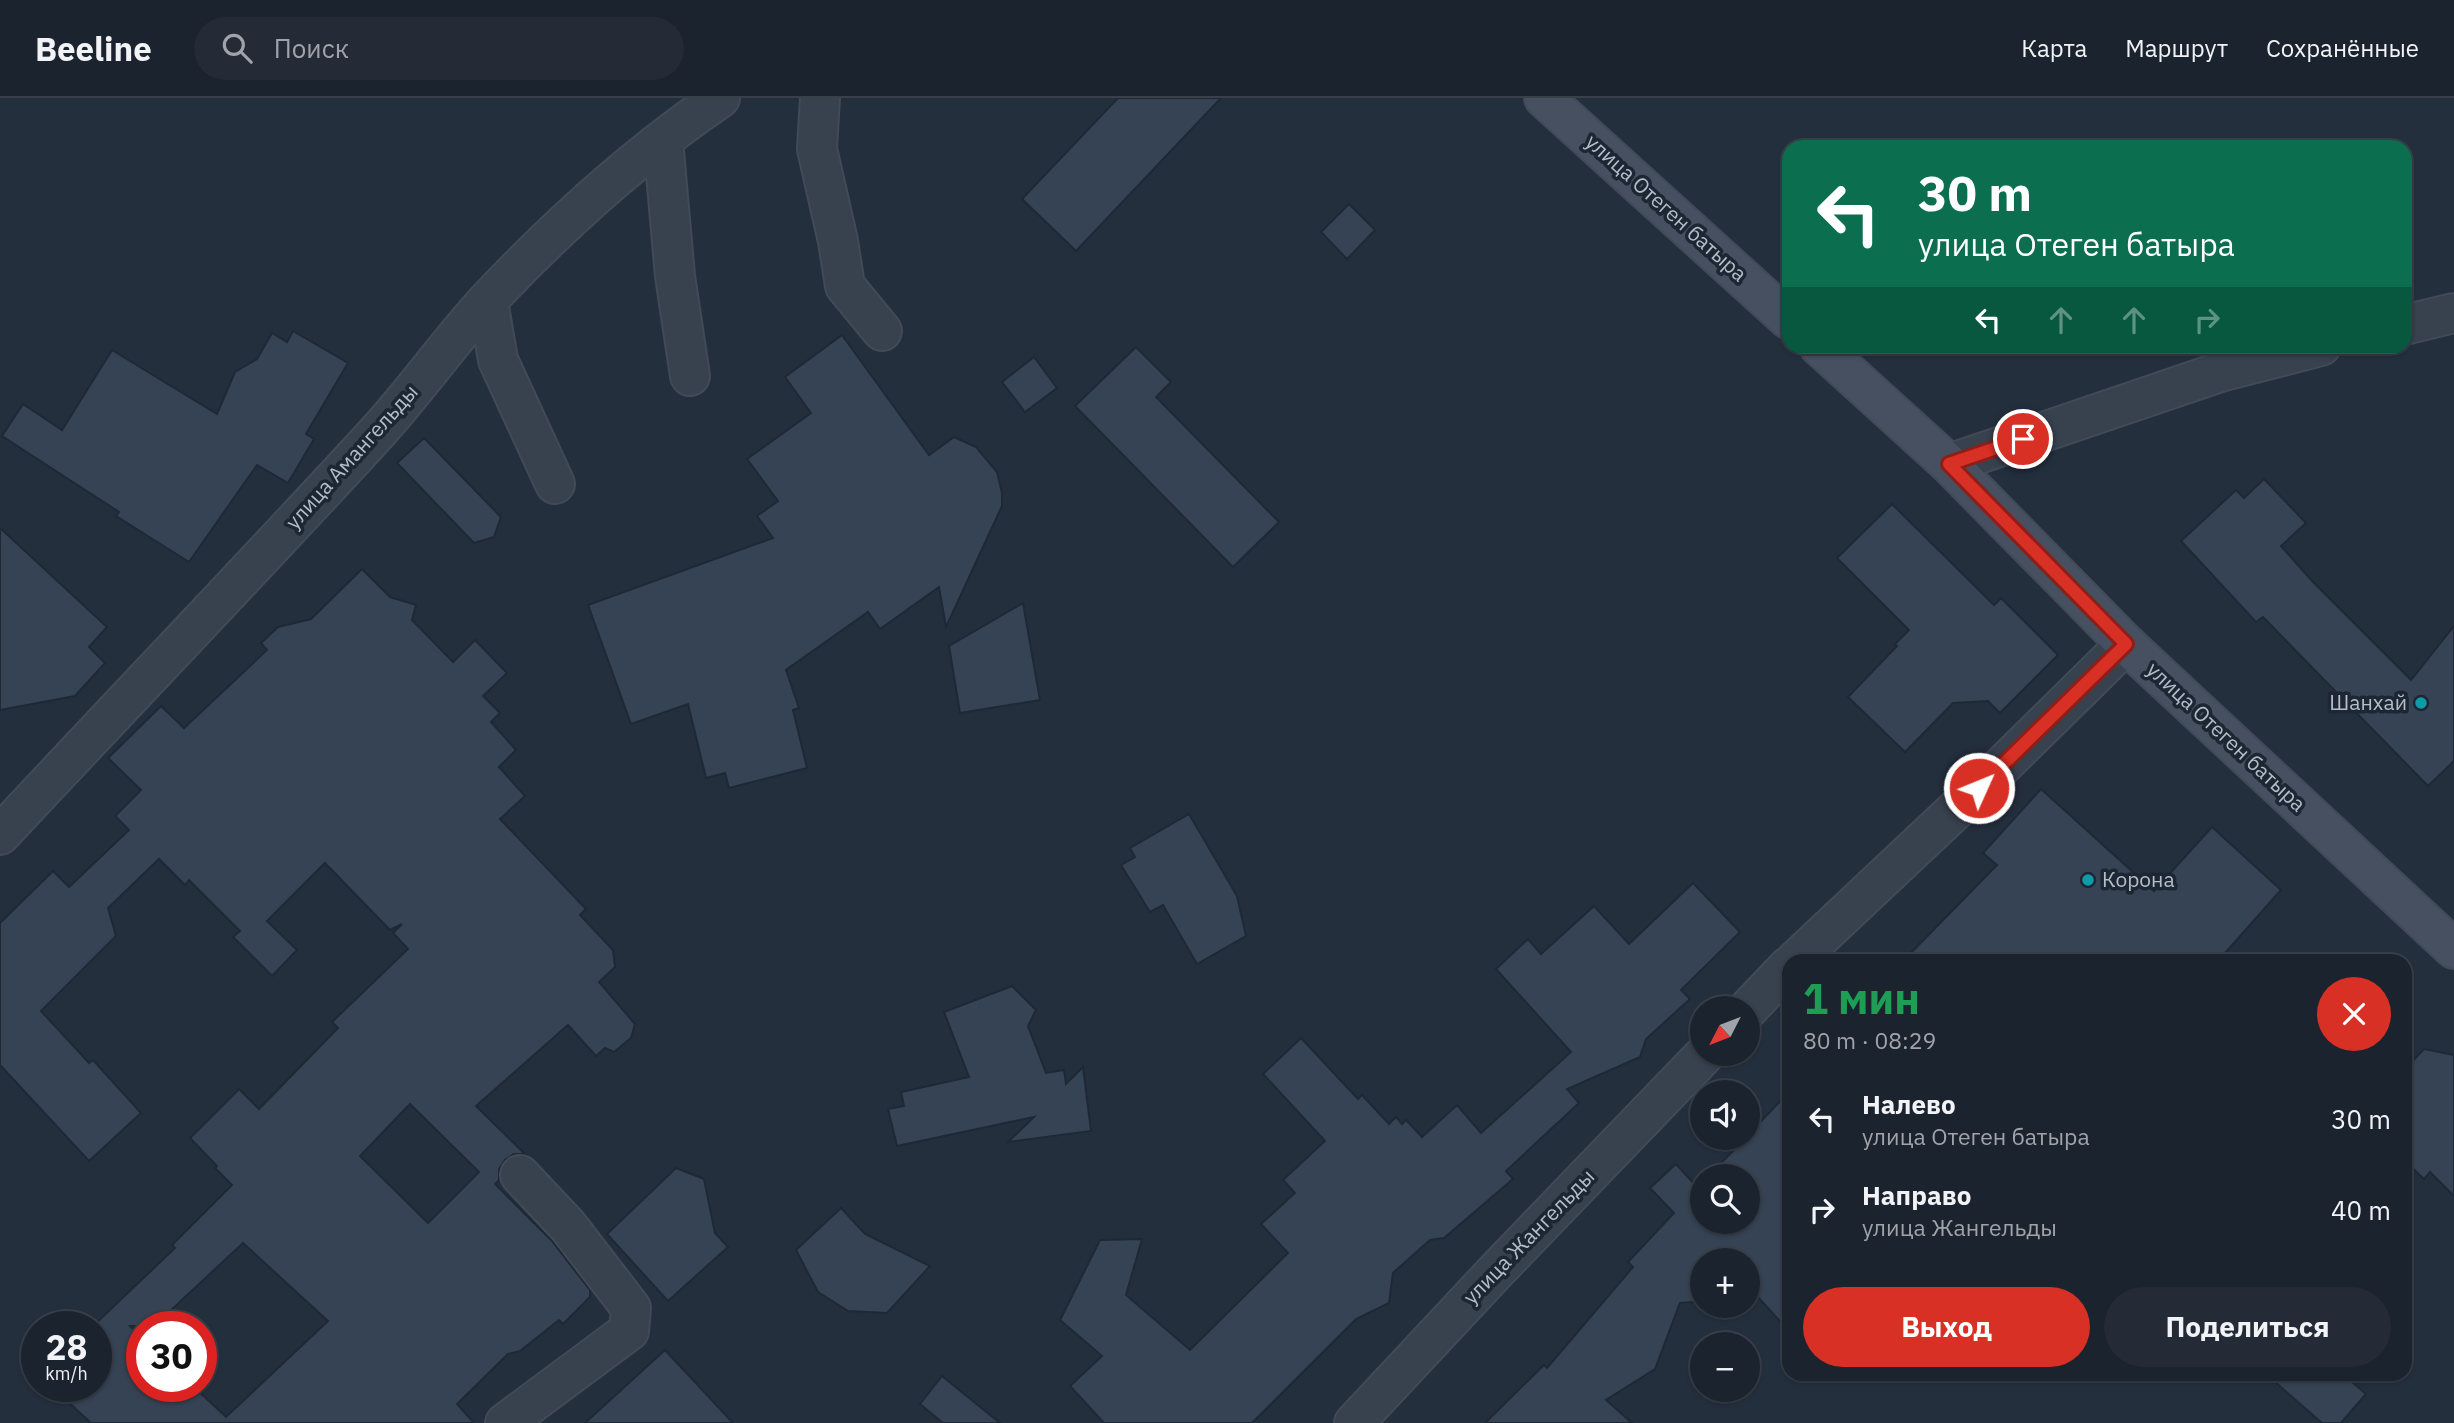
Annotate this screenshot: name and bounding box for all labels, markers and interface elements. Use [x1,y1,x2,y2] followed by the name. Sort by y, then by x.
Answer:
[194,17,684,80] search box
[35,27,152,70] text: Beeline
[218,29,256,67] icon: search
[274,31,349,65] text: Поиск
[2021,32,2087,64] text: Карта
[2125,32,2228,64] text: Маршрут
[2266,32,2419,64] text: Сохранённые
[1580,127,1753,287] street label: улица Отеген батыра
[1918,161,2032,224] text: 30 m
[1803,168,1894,259] icon: left
[1918,223,2235,265] text: улица Отеген батыра
[1969,301,2007,339] icon: left
[2042,301,2080,339] icon: ahead
[2115,301,2153,339] icon: ahead
[2188,301,2226,339] icon: right
[279,378,424,535] street label: улица Амангельды
[1993,409,2053,469] pin
[2004,420,2042,458] icon: arrive
[2141,655,2312,817] street label: улица Отеген батыра
[2329,688,2407,716] place label: Шанхай
[2413,695,2429,711] marker: Шанхай
[1942,751,2016,825] position arrow
[2102,865,2175,893] place label: Корона
[2080,872,2096,888] marker: Корона
[1803,971,1920,1026] text: 1 мин
[2317,977,2391,1051] button: close
[1690,996,1760,1066] north arrow
[1690,996,1760,1402] map controls
[1803,1025,1936,1055] text: 80 m · 08:29
[1690,1080,1760,1150] button: sound
[1862,1087,1956,1121] text: Налево
[1803,1100,1841,1138] icon: left
[2331,1102,2391,1136] text: 30 m
[1862,1121,2090,1151] text: улица Отеген батыра
[1456,1163,1600,1310] street label: улица Жангельды
[1690,1164,1760,1234] button: search
[1862,1178,1971,1212] text: Направо
[1803,1191,1841,1229] icon: right
[2331,1193,2391,1227] text: 40 m
[1862,1212,2057,1242] text: улица Жангельды
[1690,1248,1760,1318] button: +
[1803,1287,2090,1367] button: Выход
[2104,1287,2391,1367] button: Поделиться
[126,1311,217,1402] speed limit sign: 30
[45,1324,88,1370] text: 28
[1690,1332,1760,1402] button: −
[45,1362,88,1385] text: km/h

